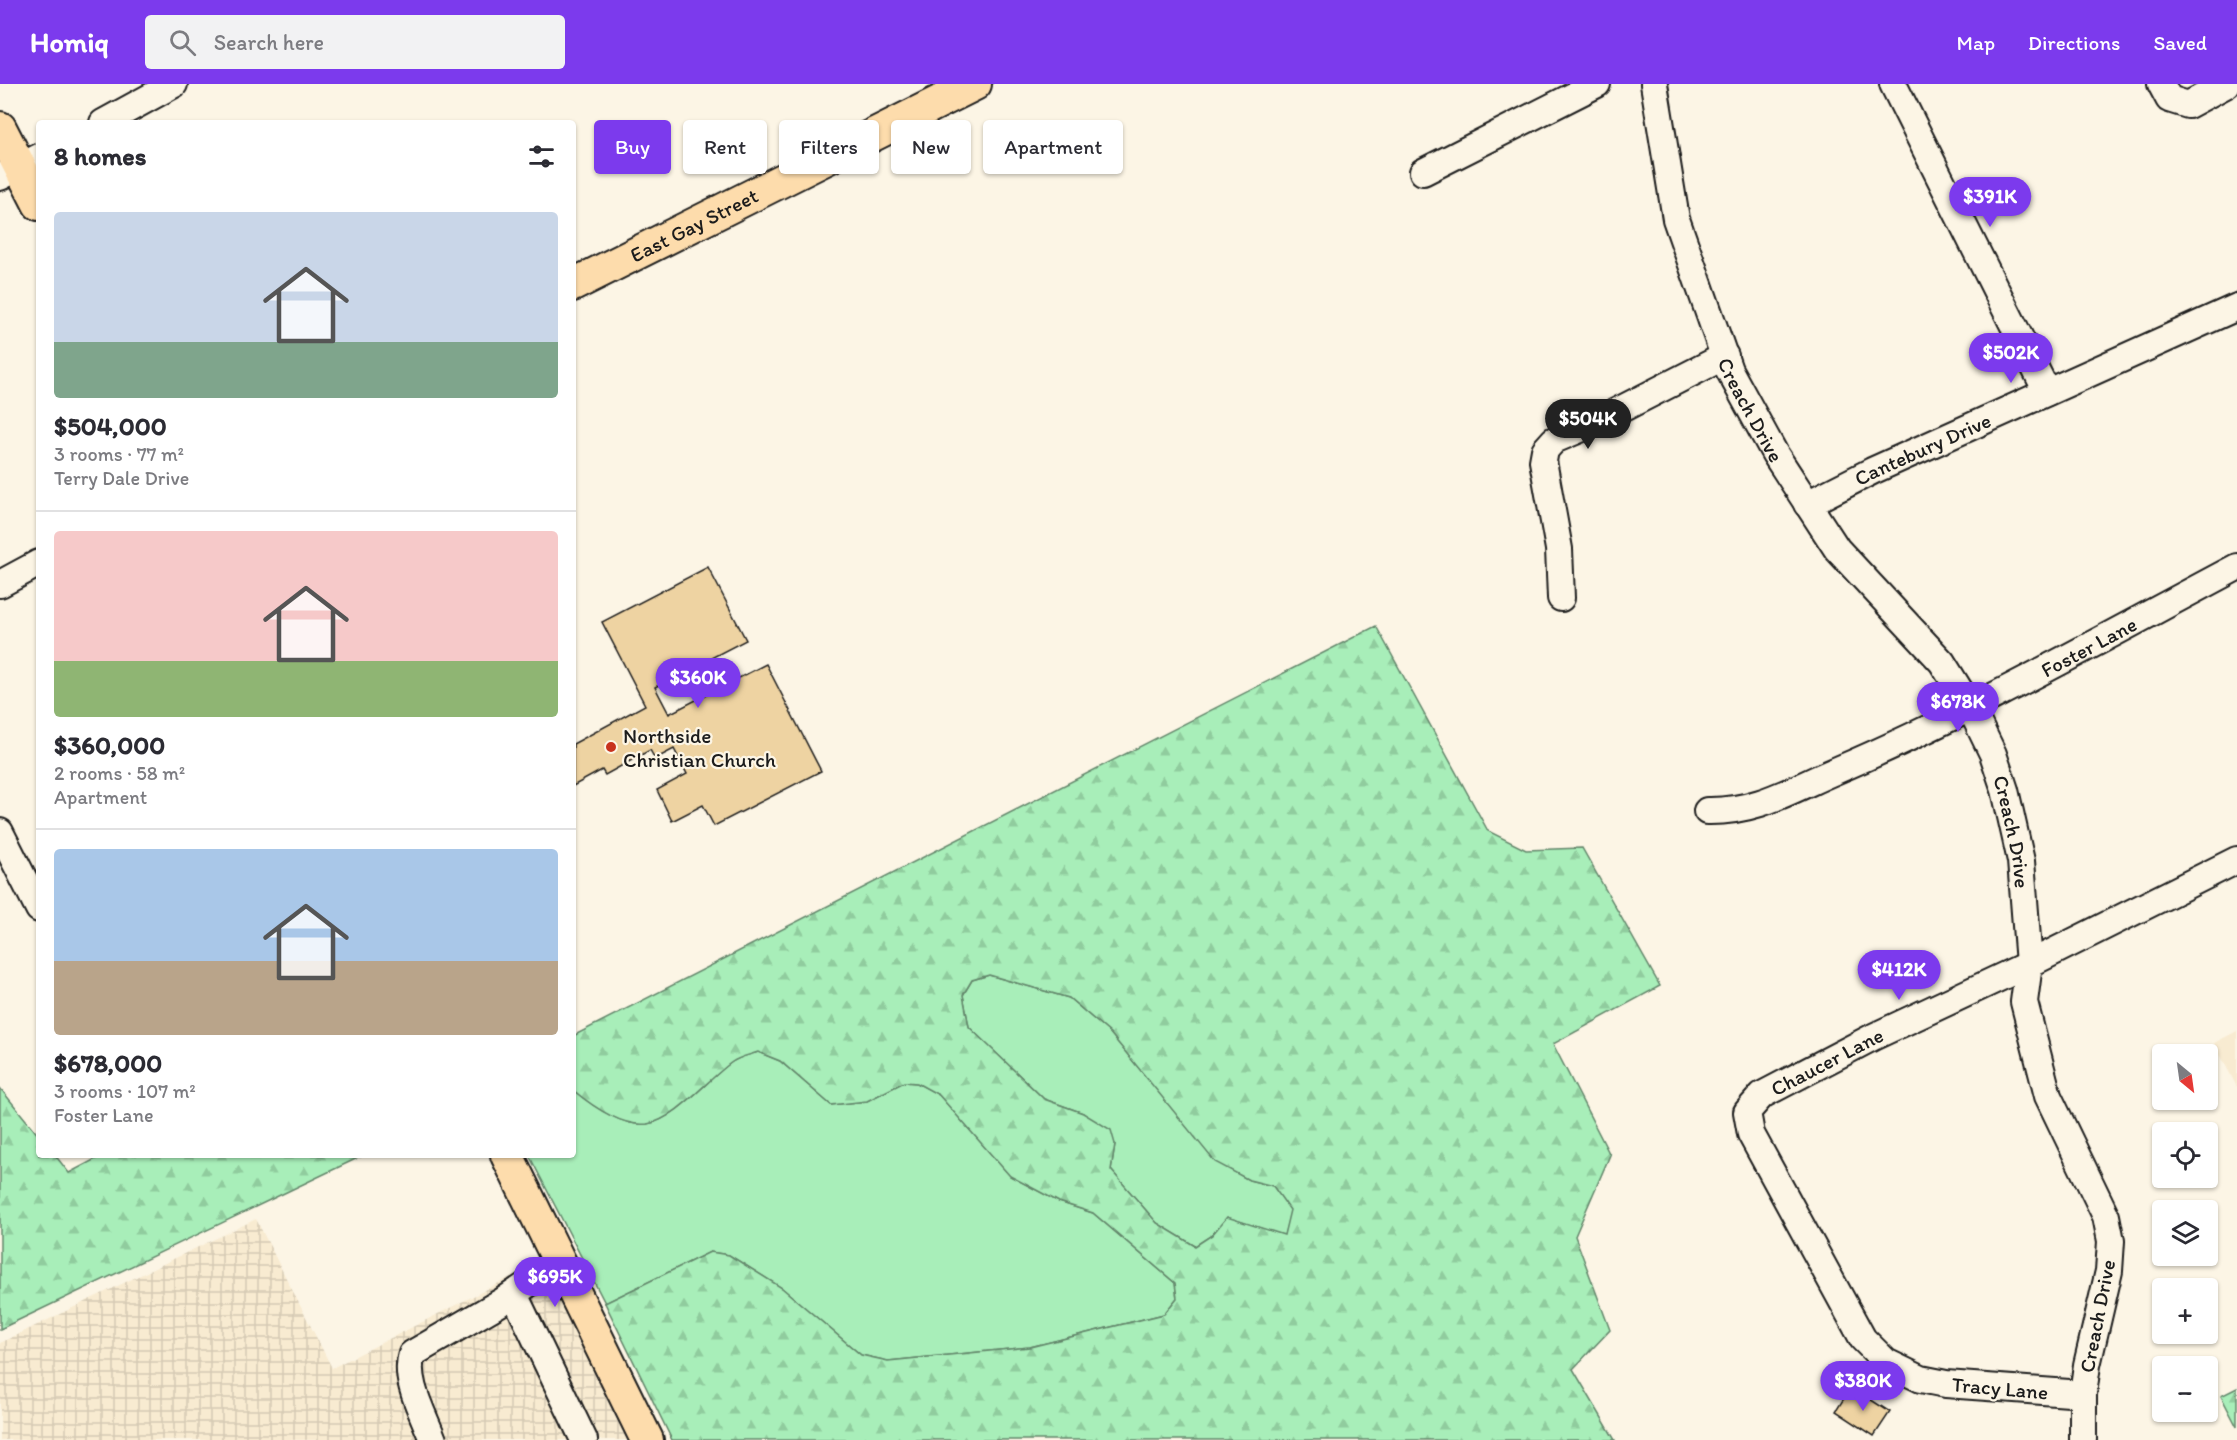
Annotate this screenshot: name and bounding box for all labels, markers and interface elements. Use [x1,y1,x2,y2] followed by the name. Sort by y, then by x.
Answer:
[145,15,565,69] search box
[30,25,109,59] text: Homiq
[166,26,199,59] icon: search
[214,29,324,56] text: Search here
[1957,30,1995,55] text: Map
[2028,30,2120,55] text: Directions
[2153,30,2207,55] text: Saved
[594,120,671,174] chip: Buy
[683,120,767,174] chip: Rent
[779,120,879,174] chip: Filters
[891,120,971,174] chip: New
[983,120,1123,174] chip: Apartment
[54,140,146,172] text: 8 homes
[525,140,558,173] icon: filters
[1948,177,2032,228] pin: $391K
[626,182,762,267] street label: East Gay Street
[1963,184,2017,208] text: $391K
[252,251,360,359] icon: home
[1969,333,2053,384] pin: $502K
[1983,340,2039,364] text: $502K
[1713,354,1789,467] street label: Creach Drive
[1546,399,1630,450] pin: $504K
[1559,406,1617,430] text: $504K
[1850,407,1995,491] street label: Cantebury Drive
[54,410,167,442] text: $504,000
[54,442,184,466] text: 3 rooms · 77 m²
[54,466,189,490] text: Terry Dale Drive
[252,570,360,678] icon: home
[2037,611,2141,682] street label: Foster Lane
[656,658,740,709] pin: $360K
[670,665,726,689] text: $360K
[1916,682,2000,733] pin: $678K
[1931,689,1985,713] text: $678K
[623,723,776,772] place label: Northside Christian Church
[54,729,165,761] text: $360,000
[604,740,618,754] marker: Northside Christian Church
[54,761,185,785] text: 2 rooms · 58 m²
[1988,772,2036,889] street label: Creach Drive
[54,785,147,809] text: Apartment
[252,888,360,996] icon: home
[1857,950,1941,1001] pin: $412K
[1872,957,1926,981] text: $412K
[1766,1022,1887,1101] street label: Chaucer Lane
[2152,1044,2218,1110] north arrow
[2152,1044,2218,1422] map controls
[54,1047,162,1079] text: $678,000
[54,1079,196,1103] text: 3 rooms · 107 m²
[54,1103,154,1127] text: Foster Lane
[2152,1122,2218,1188] button: locate
[2152,1200,2218,1266] button: layers
[513,1257,597,1308] pin: $695K
[2074,1257,2120,1375] street label: Creach Drive
[528,1264,582,1288] text: $695K
[2152,1278,2218,1344] button: +
[2152,1356,2218,1422] button: −
[1821,1361,1905,1412] pin: $380K
[1834,1368,1892,1392] text: $380K
[1951,1371,2049,1405] street label: Tracy Lane

